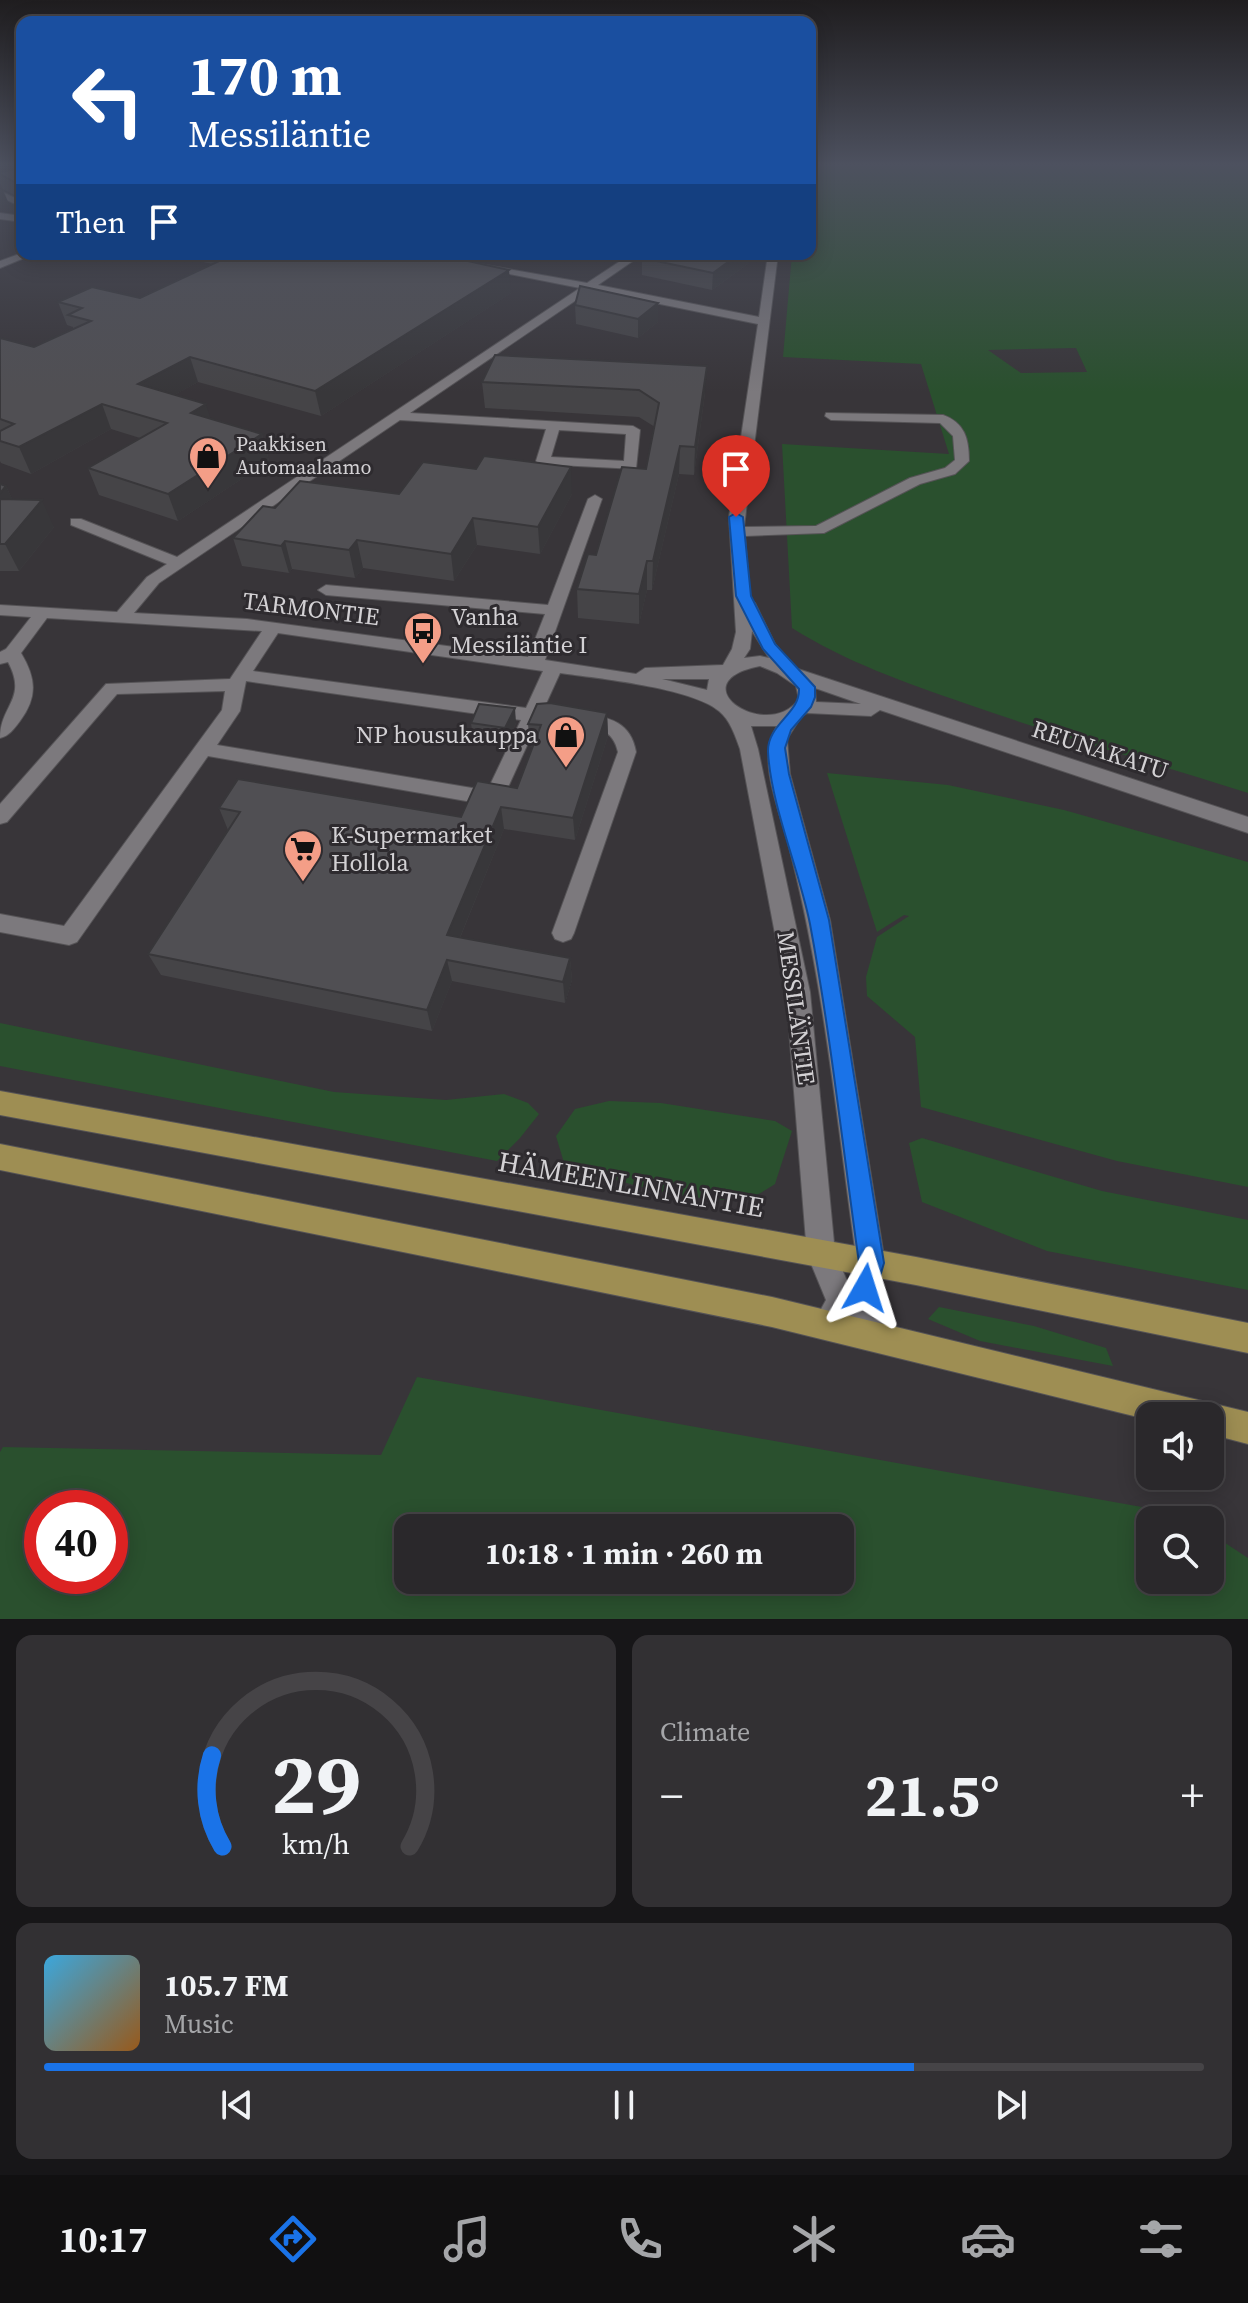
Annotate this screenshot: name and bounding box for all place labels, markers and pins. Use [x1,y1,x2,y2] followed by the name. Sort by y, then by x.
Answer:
[236,430,371,481] place label: Paakkisen Automaalaamo
[187,435,229,490] shop icon: Paakkisen Automaalaamo
[702,435,770,517] pin
[451,600,588,661] place label: Vanha Messiläntie I
[402,610,444,665] bus stop icon: Vanha Messiläntie I
[545,714,587,769] shop icon: NP housukauppa
[356,718,539,751] place label: NP housukauppa
[331,818,492,879] place label: K-Supermarket Hollola
[282,828,324,883] supermarket icon: K-Supermarket Hollola

